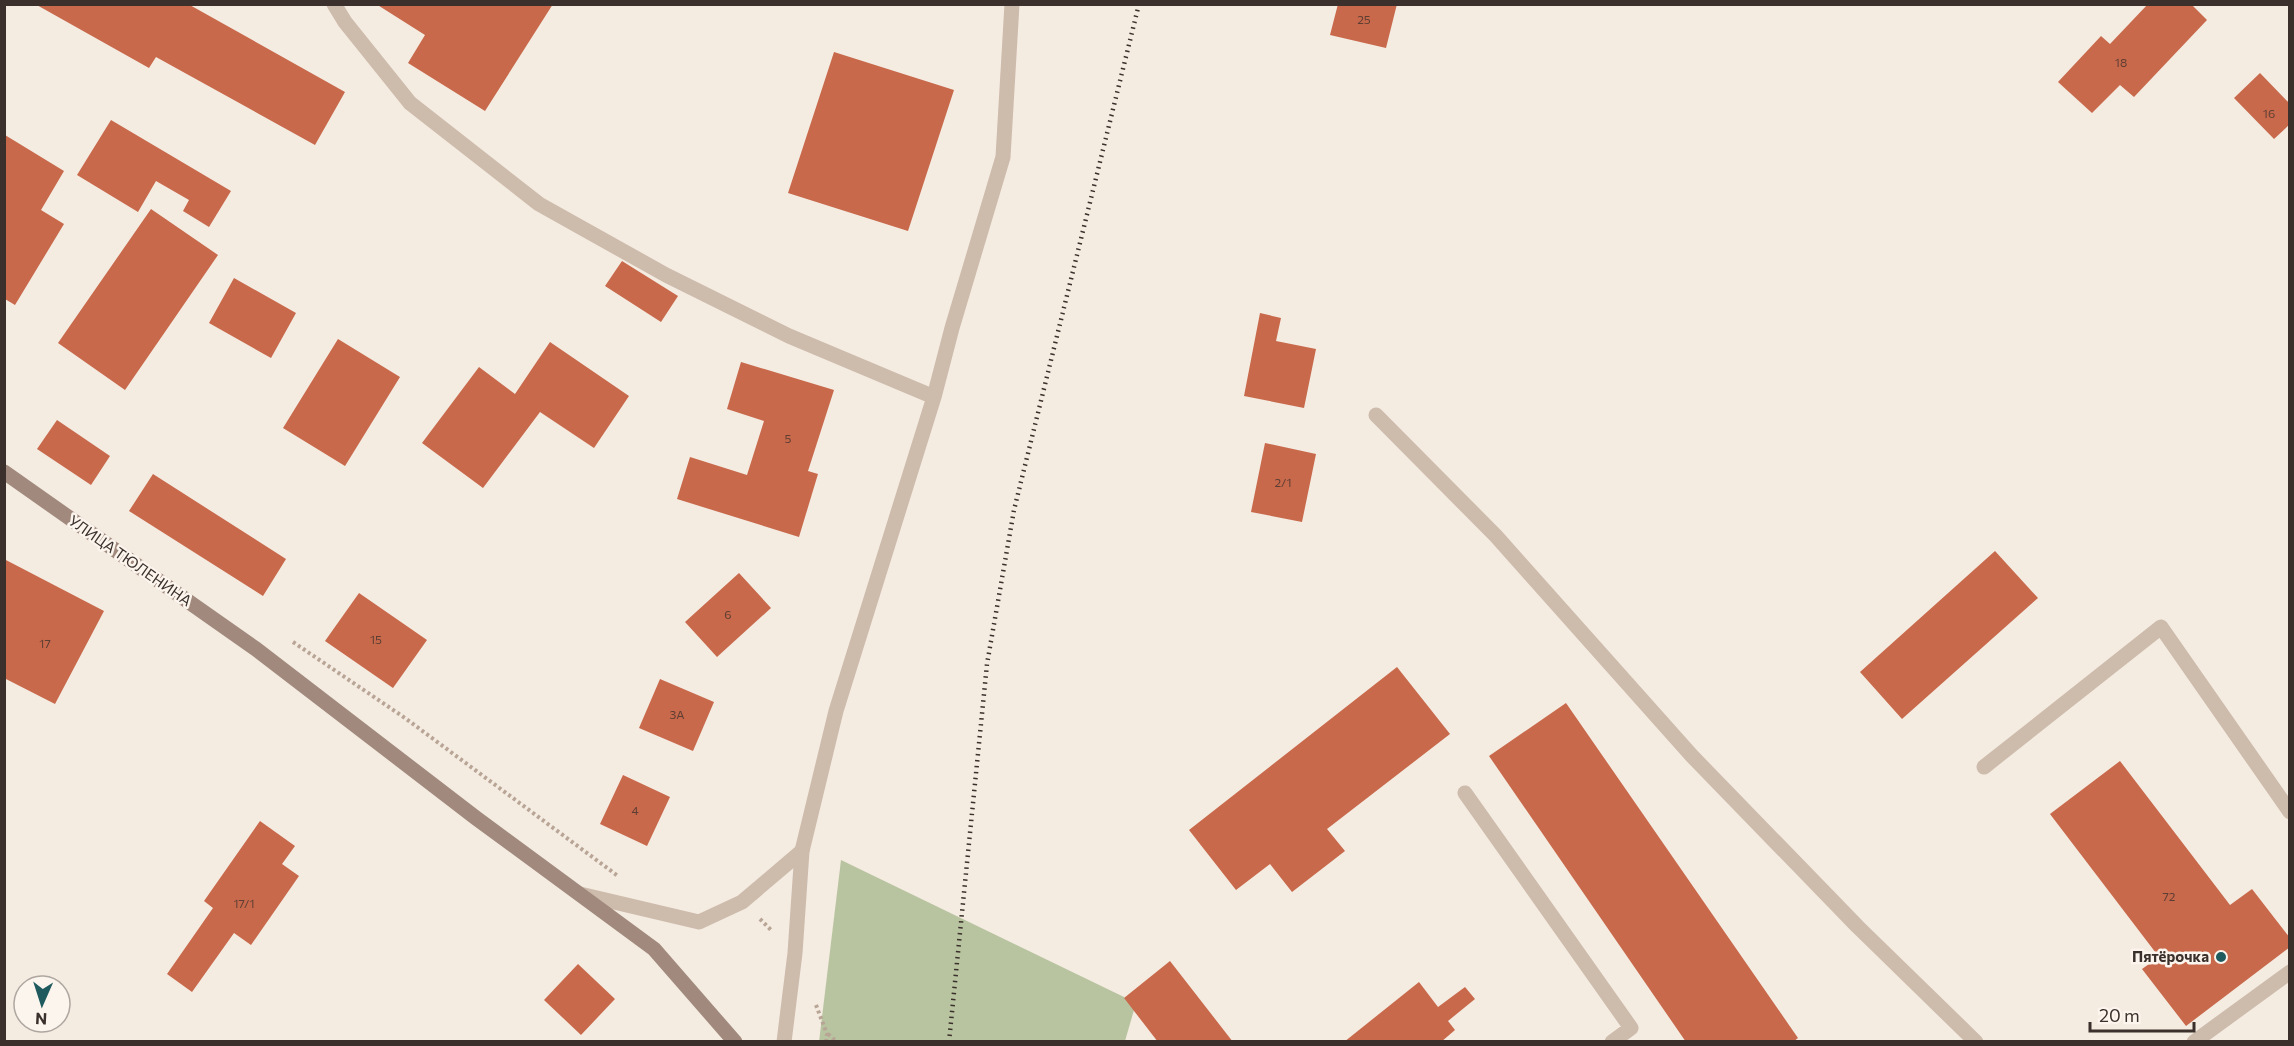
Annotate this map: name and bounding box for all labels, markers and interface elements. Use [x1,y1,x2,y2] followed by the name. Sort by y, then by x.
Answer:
[1357,12,1371,26] house number: 25
[2115,55,2127,69] house number: 18
[2263,106,2275,120] house number: 16
[785,431,792,445] house number: 5
[1274,475,1292,489] house number: 2/1
[66,511,196,609] street label: УЛИЦА ТЮЛЕНИНА
[724,607,732,621] house number: 6
[370,632,382,646] house number: 15
[39,636,51,650] house number: 17
[670,707,684,721] house number: 3А
[631,803,639,817] house number: 4
[2163,889,2176,903] house number: 72
[233,896,255,910] house number: 17/1
[2132,947,2209,965] place label: Пятёрочка
[2214,950,2228,964] marker: Пятёрочка
[12,974,72,1034] north arrow
[2090,995,2194,1033] scale bar
[2099,1004,2140,1026] text: 20 m
[35,1010,48,1029] text: N

